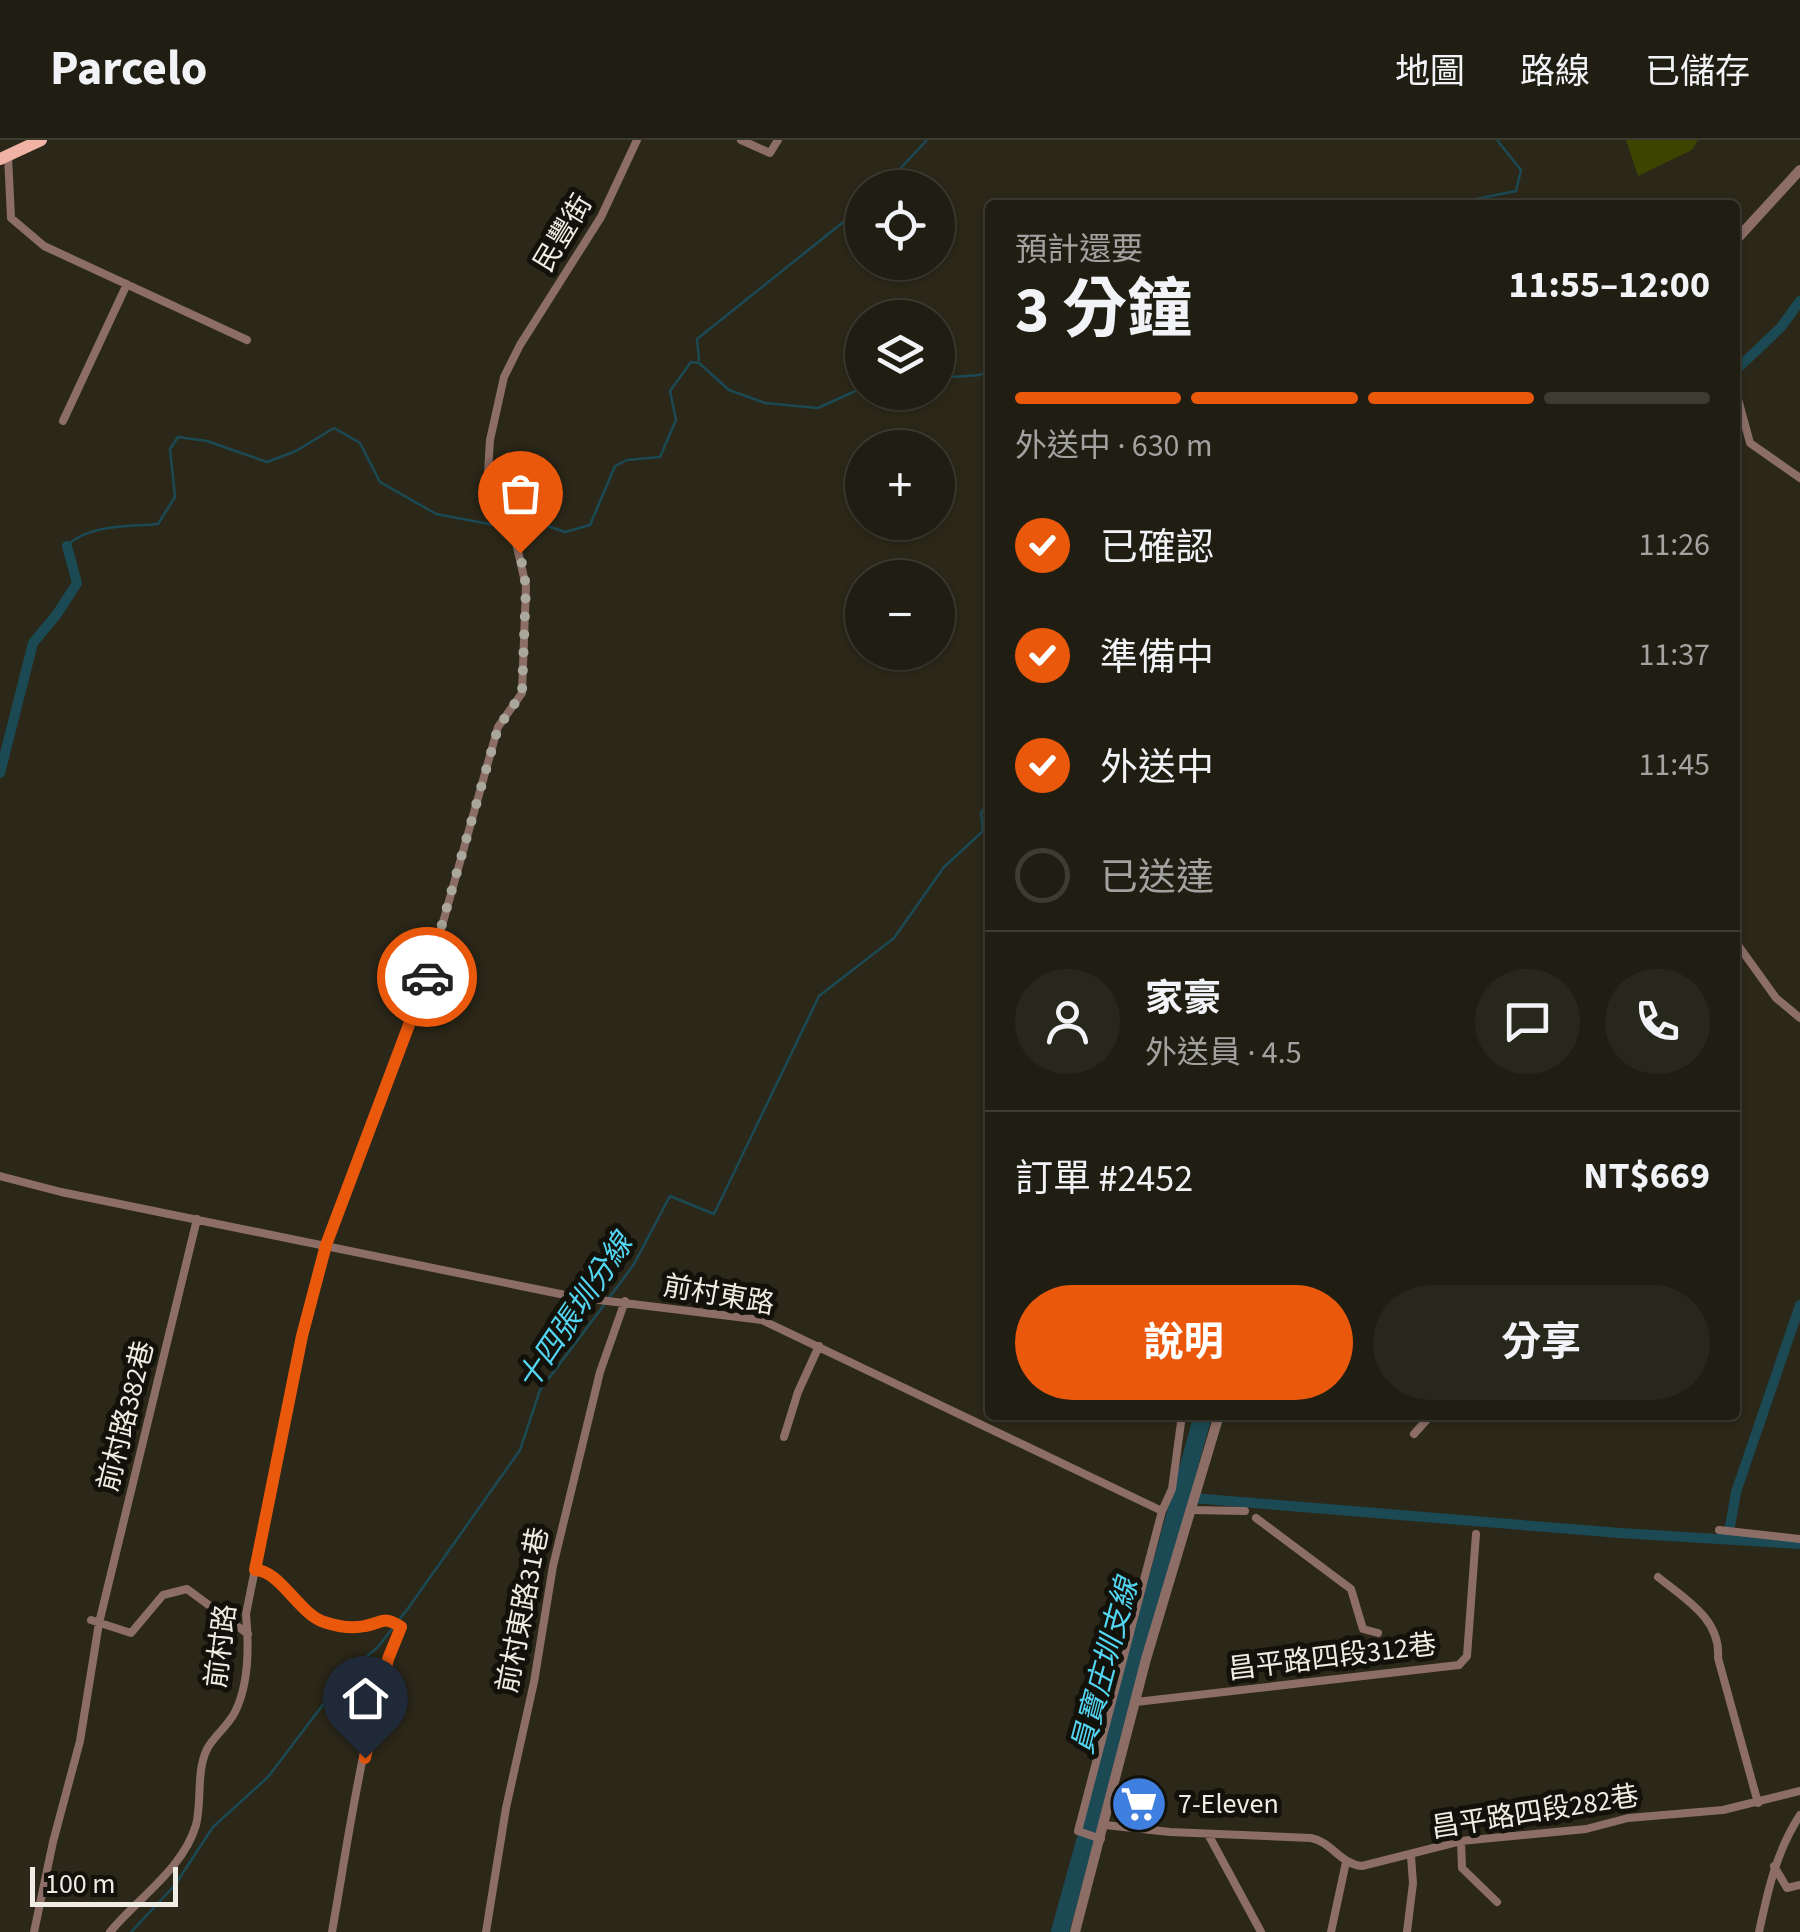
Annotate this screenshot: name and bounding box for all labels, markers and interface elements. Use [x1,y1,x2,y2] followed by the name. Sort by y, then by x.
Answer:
[50,35,207,103] text: Parcelo
[1395,47,1465,97] text: 地圖
[1520,47,1590,97] text: 路線
[1645,47,1750,97] text: 已儲存
[845,170,955,670] map controls
[845,170,955,280] button: locate
[524,187,602,279] street label: 民豐街
[1015,227,1143,273] text: 預計還要
[1508,258,1710,312] text: 11:55–12:00
[1015,264,1192,357] text: 3 分鐘
[845,300,955,410] button: layers
[1015,423,1212,469] text: 外送中 · 630 m
[845,430,955,540] button: +
[478,451,563,554] pin
[493,466,548,521] icon: bag
[1015,518,1070,573] icon: check
[1100,521,1214,575] text: 已確認
[1638,522,1710,568] text: 11:26
[845,560,955,670] button: −
[1015,628,1070,683] icon: check
[1100,631,1214,685] text: 準備中
[1638,632,1710,678] text: 11:37
[1015,738,1070,793] icon: check
[1100,741,1214,795] text: 外送中
[1638,742,1710,788] text: 11:45
[1100,851,1214,905] text: 已送達
[377,927,477,1027] courier
[400,950,455,1005] icon: car
[1015,969,1120,1074] button: person
[1475,969,1580,1074] button: chat
[1605,969,1710,1074] button: phone
[1145,972,1221,1026] text: 家豪
[1145,1030,1302,1076] text: 外送員 · 4.5
[1583,1149,1710,1203] text: NT$669
[1015,1152,1193,1206] text: 訂單 #2452
[507,1223,645,1399] water label: 十四張圳分線
[660,1266,778,1324] street label: 前村東路
[1015,1285,1353,1400] button: 說明
[1373,1285,1710,1400] button: 分享
[88,1337,164,1495] street label: 前村路382巷
[487,1524,559,1696] street label: 前村東路31巷
[1061,1571,1150,1758] water label: 員寶庄圳支線
[196,1602,246,1690] street label: 前村路
[1225,1624,1439,1690] street label: 昌平路四段312巷
[323,1656,408,1759] pin
[338,1671,393,1726] icon: home
[1109,1774,1169,1834] supermarket icon: 7-Eleven
[1428,1776,1642,1848] street label: 昌平路四段282巷
[1178,1784,1279,1824] place label: 7-Eleven
[30,1862,178,1906] scale bar
[45,1864,116,1904] text: 100 m

